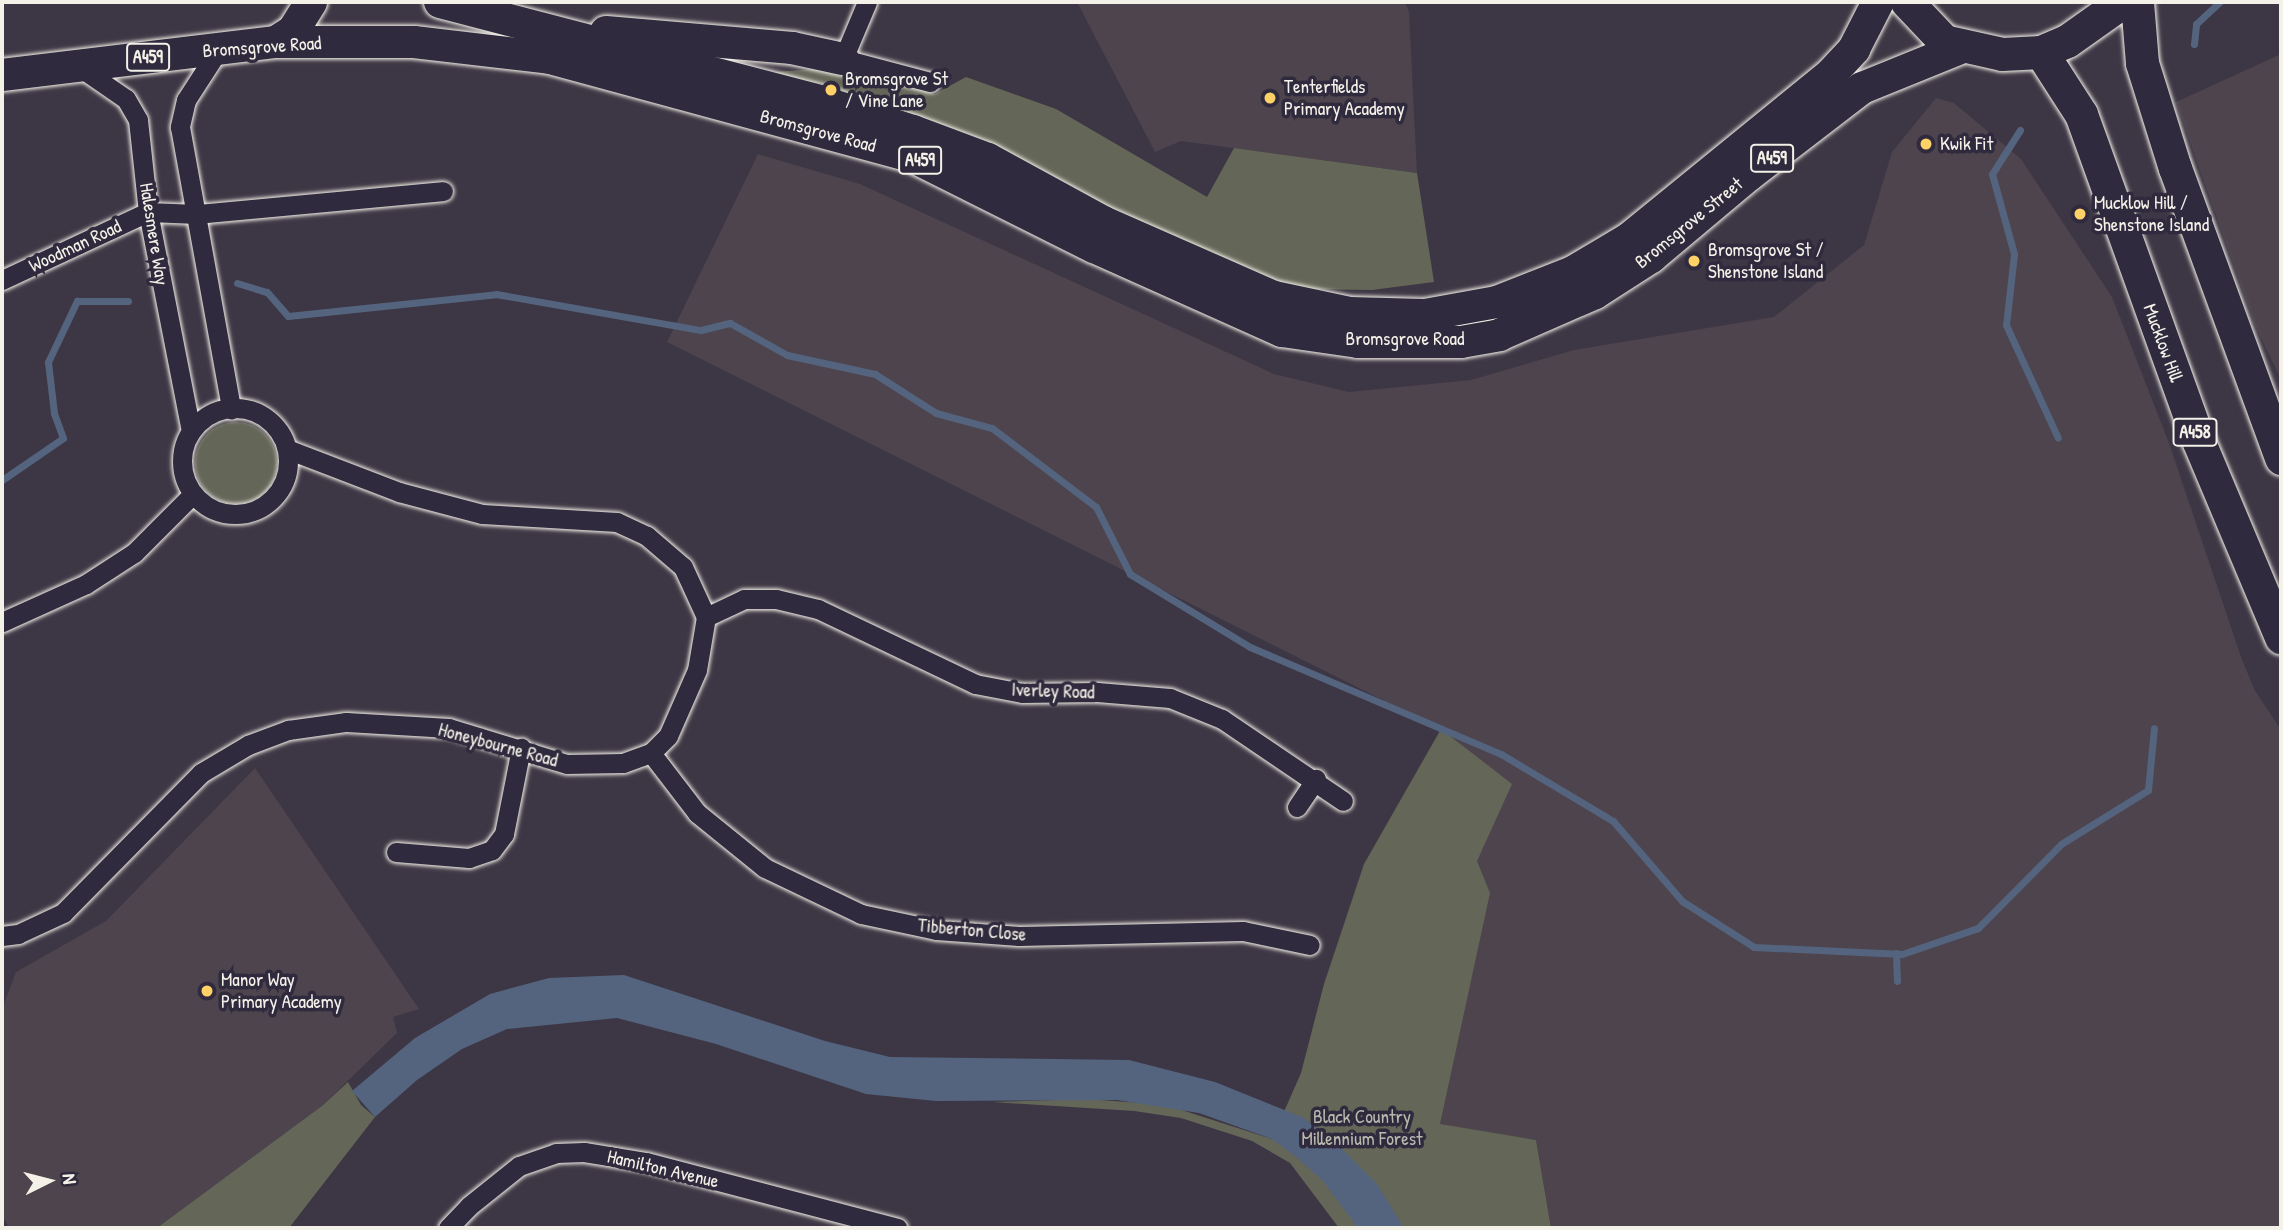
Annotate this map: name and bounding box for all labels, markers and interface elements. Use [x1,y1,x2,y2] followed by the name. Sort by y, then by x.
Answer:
[202,31,322,63] street label: Bromsgrove Road
[125,42,171,72] road number: A459
[845,68,948,112] place label: Bromsgrove St / Vine Lane
[1284,76,1405,120] place label: Tenterfields Primary Academy
[823,82,839,98] marker: Bromsgrove St / Vine Lane
[1262,90,1278,106] marker: Tenterfields Primary Academy
[758,105,878,157] street label: Bromsgrove Road
[1940,133,1993,155] place label: Kwik Fit
[1918,136,1934,152] marker: Kwik Fit
[1749,144,1795,173] road number: A459
[897,146,943,174] road number: A459
[1631,173,1747,273] street label: Bromsgrove Street
[135,181,173,287] street label: Halesmere Way
[2094,192,2209,236] place label: Mucklow Hill / Shenstone Island
[2072,206,2088,222] marker: Mucklow Hill / Shenstone Island
[25,215,125,277] street label: Woodman Road
[1708,239,1823,283] place label: Bromsgrove St / Shenstone Island
[1686,253,1702,269] marker: Bromsgrove St / Shenstone Island
[2138,301,2188,385] street label: Mucklow Hill
[1346,328,1464,350] street label: Bromsgrove Road
[2172,418,2218,446] road number: A458
[1011,678,1095,704] street label: Iverley Road
[436,718,560,772] street label: Honeybourne Road
[917,914,1027,946] street label: Tibberton Close
[221,969,342,1013] place label: Manor Way Primary Academy
[199,983,215,999] marker: Manor Way Primary Academy
[1301,1106,1423,1150] park label: Black Country Millennium Forest
[605,1145,721,1193] street label: Hamilton Avenue
[14,1146,84,1216] north arrow
[56,1172,83,1185] text: N

